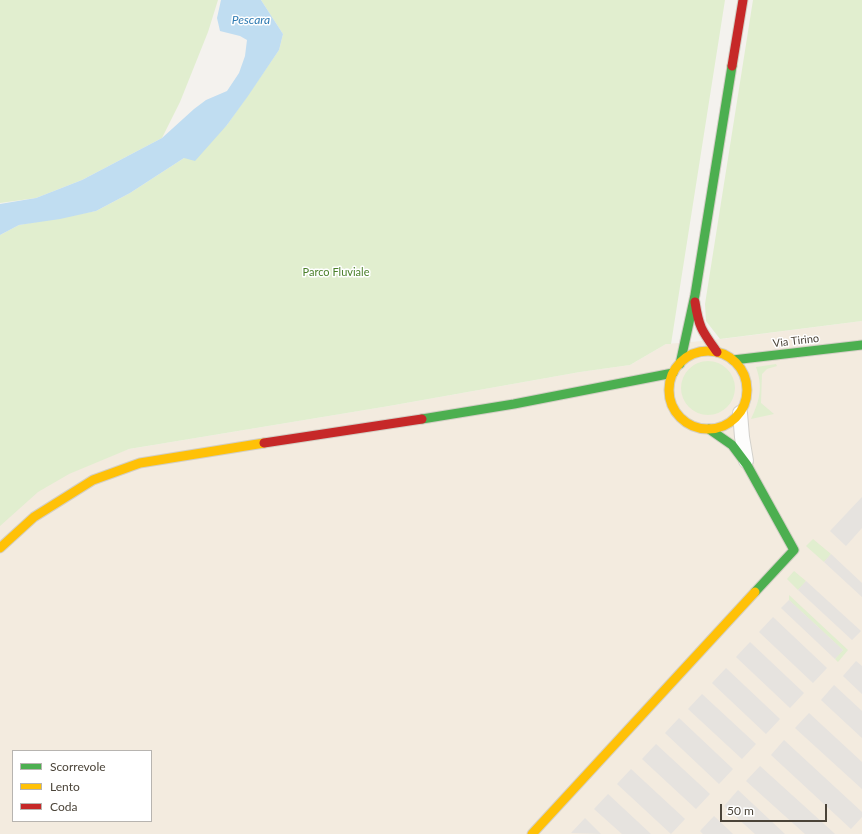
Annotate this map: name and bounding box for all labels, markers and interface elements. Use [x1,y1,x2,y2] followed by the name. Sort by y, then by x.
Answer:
[232,13,270,27] water label: Pescara
[303,265,369,279] park label: Parco Fluviale
[772,332,820,350] street label: Via Tirino
[12,750,152,822] legend
[50,759,106,774] text: Scorrevole
[50,779,80,794] text: Lento
[722,796,829,822] scale bar
[50,799,77,814] text: Coda
[727,803,754,818] text: 50 m

